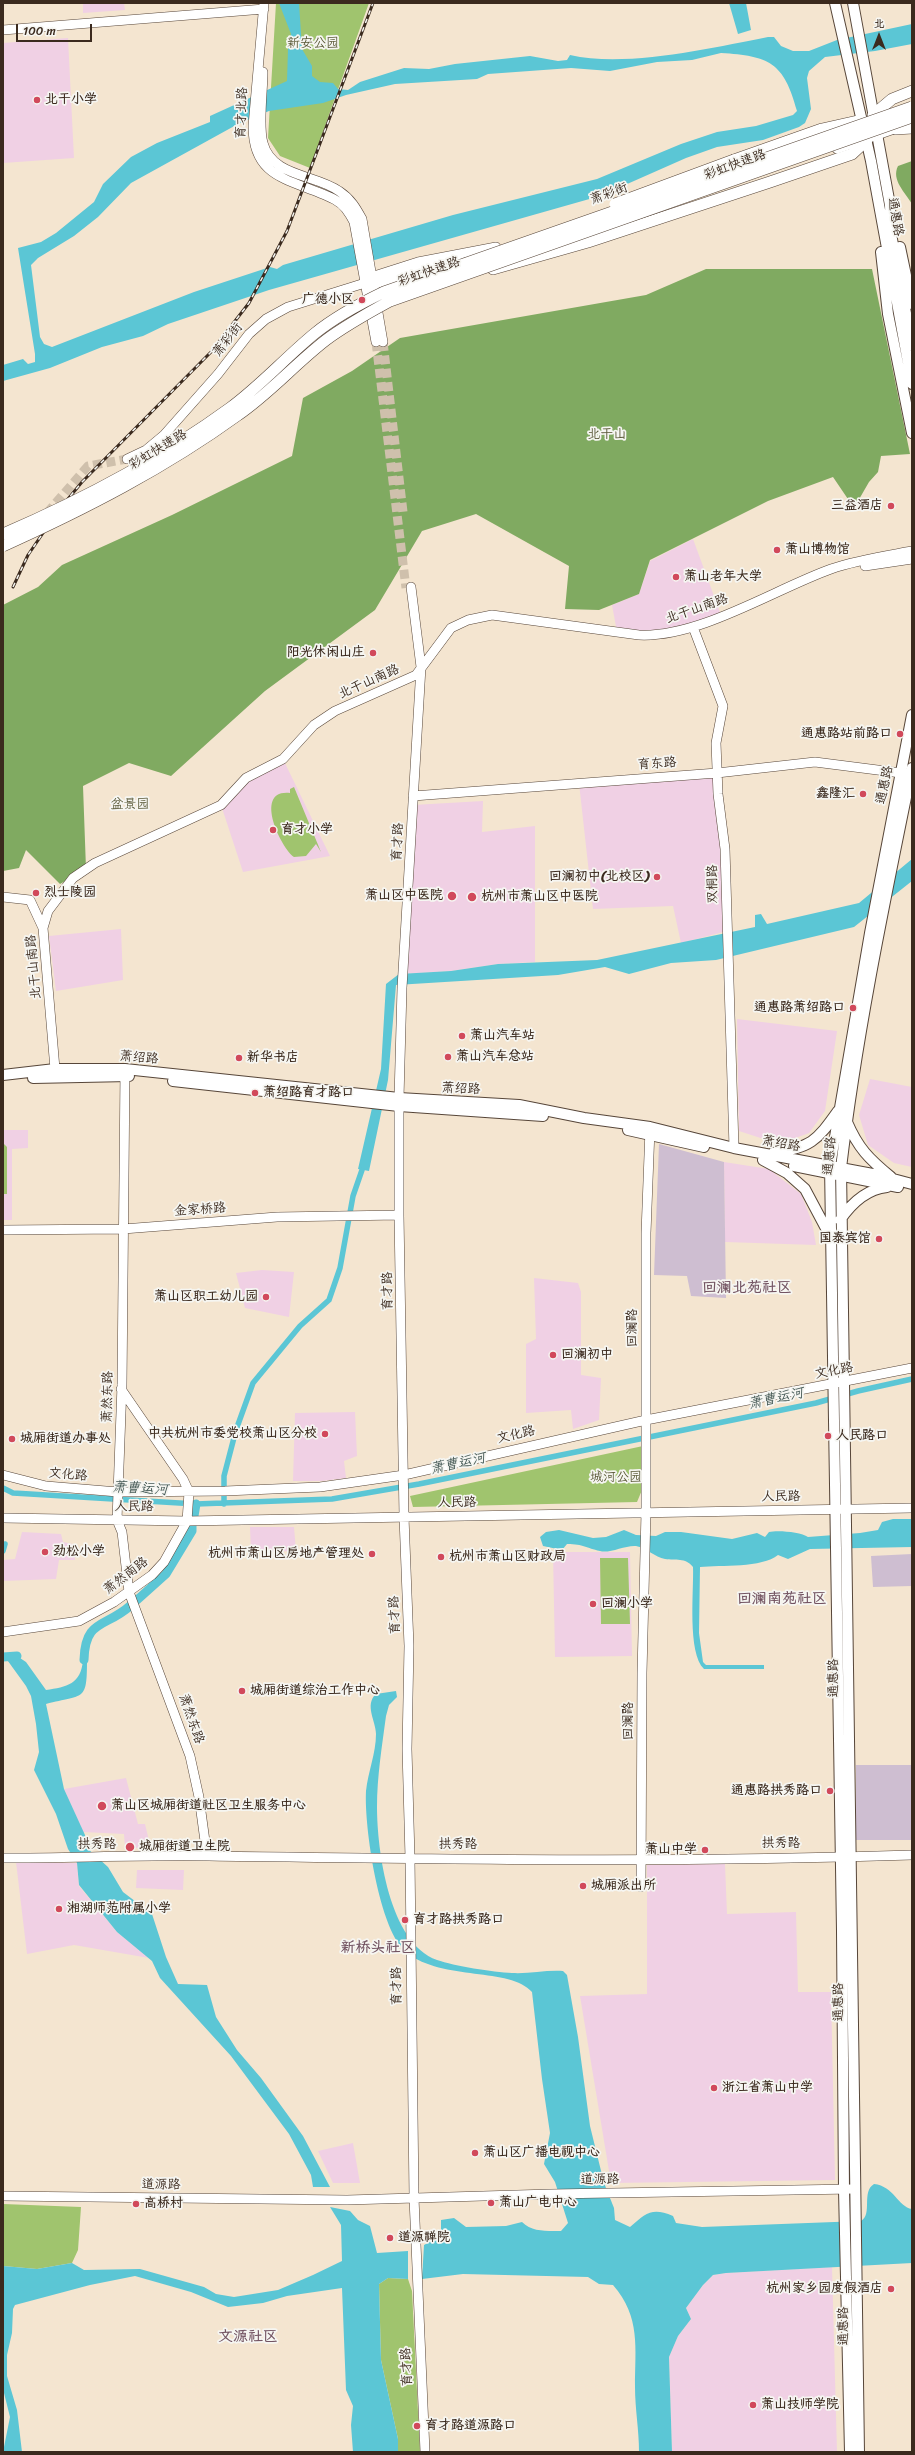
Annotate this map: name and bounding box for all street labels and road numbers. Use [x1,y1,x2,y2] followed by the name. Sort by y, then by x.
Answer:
[233,87,251,139] street label: 育才北路
[702,147,768,183] street label: 彩虹快速路
[588,180,630,208] street label: 萧彩街
[884,196,906,238] street label: 通惠路
[396,254,462,290] street label: 彩虹快速路
[210,320,246,360] street label: 萧彩街
[126,427,190,473] street label: 彩虹快速路
[664,591,730,627] street label: 北干山南路
[336,662,402,702] street label: 北干山南路
[637,755,677,773] street label: 育东路
[873,764,897,806] street label: 通惠路
[389,822,407,862] street label: 育才路
[705,864,721,904] street label: 双桐路
[23,934,45,1000] street label: 北干山南路
[119,1049,159,1067] street label: 萧绍路
[441,1080,481,1098] street label: 萧绍路
[760,1133,802,1155] street label: 萧绍路
[821,1136,839,1176] street label: 通惠路
[174,1200,226,1220] street label: 金家桥路
[380,1271,396,1311] street label: 育才路
[625,1309,641,1347] street label: 回澜路
[813,1360,855,1382] street label: 文化路
[100,1371,116,1423] street label: 萧然东路
[495,1423,537,1447] street label: 文化路
[48,1466,88,1484] street label: 文化路
[761,1489,801,1505] street label: 人民路
[437,1495,477,1511] street label: 人民路
[114,1499,154,1515] street label: 人民路
[101,1554,151,1598] street label: 萧然南路
[387,1595,403,1635] street label: 育才路
[826,1658,842,1698] street label: 通惠路
[175,1692,207,1746] street label: 萧然东路
[621,1702,637,1740] street label: 回澜路
[762,1836,800,1852] street label: 拱秀路
[78,1837,116,1853] street label: 拱秀路
[439,1837,477,1853] street label: 拱秀路
[389,1966,405,2006] street label: 育才路
[831,1982,847,2022] street label: 通惠路
[580,2172,620,2188] street label: 道源路
[141,2177,181,2193] street label: 道源路
[836,2306,852,2346] street label: 通惠路
[398,2347,416,2387] street label: 育才路

